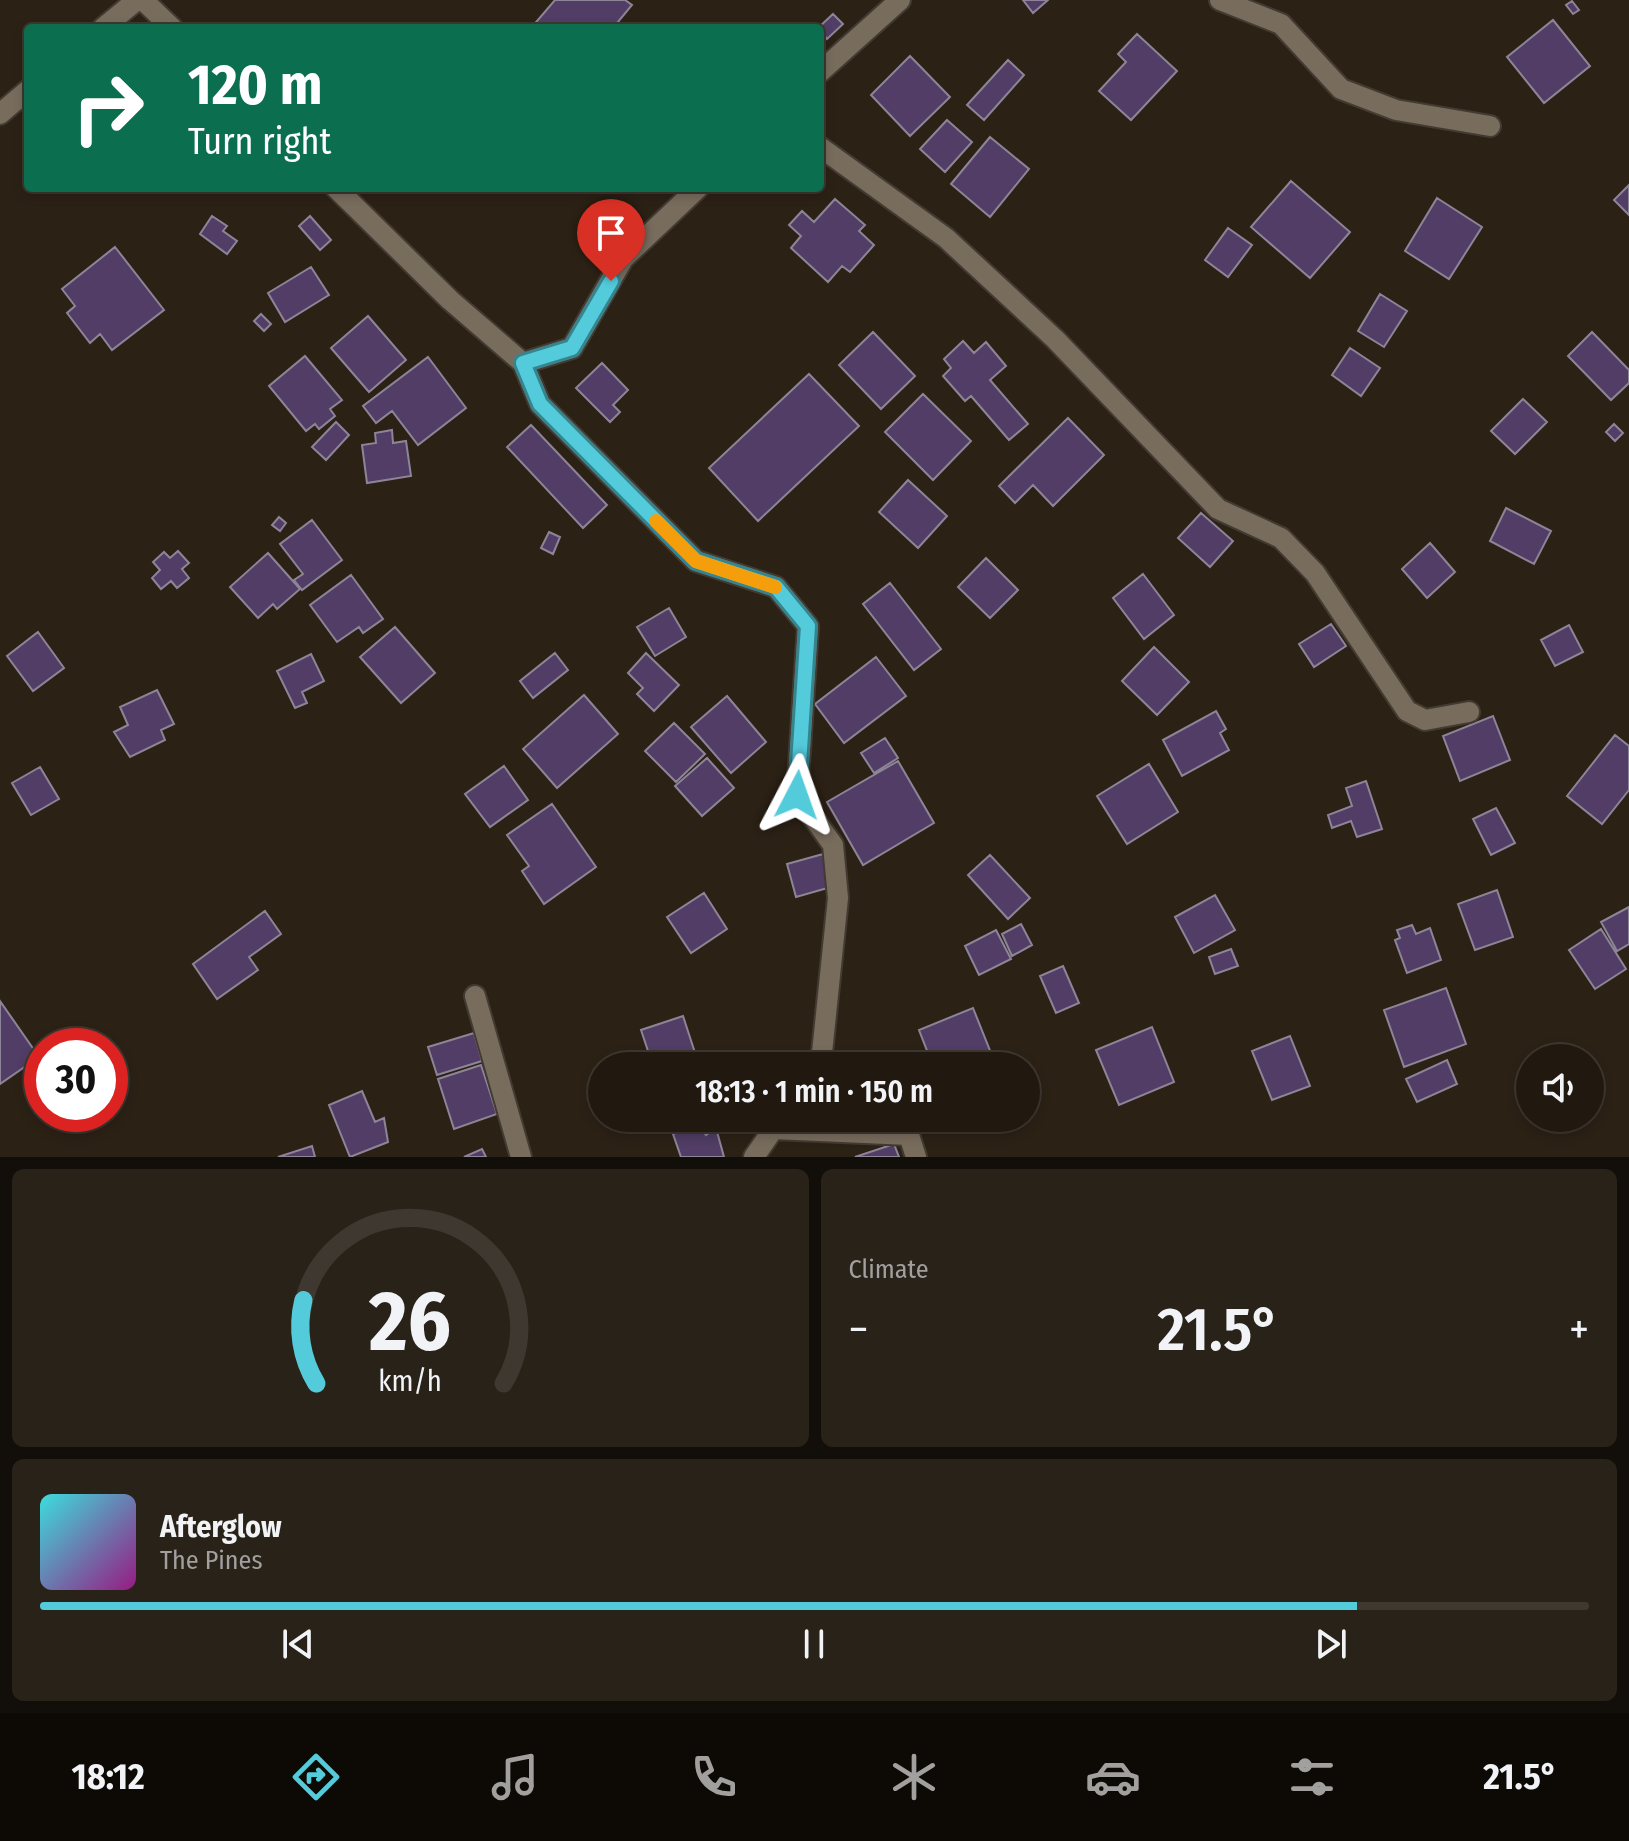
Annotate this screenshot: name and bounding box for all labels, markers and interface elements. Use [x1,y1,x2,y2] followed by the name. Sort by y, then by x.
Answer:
[188,52,323,119] text: 120 m
[56,56,160,160] icon: right
[188,120,331,164] text: Turn right
[577,199,645,281] pin
[589,211,633,255] icon: arrive
[755,753,839,837] position arrow
[24,1028,128,1132] speed limit sign: 30
[1516,1044,1604,1132] map controls
[1516,1044,1604,1132] button: sound
[695,1074,933,1110] text: 18:13 · 1 min · 150 m
[849,1254,929,1285] text: Climate
[368,1272,451,1372] text: 26
[1158,1294,1280,1366] text: 21.5°
[849,1303,868,1356] text: −
[1569,1303,1589,1356] text: +
[378,1364,442,1399] text: km/h
[160,1509,282,1545] text: Afterglow
[160,1545,263,1576] text: The Pines
[276,1622,320,1666] icon: previous
[792,1622,836,1666] icon: pause
[1309,1622,1353,1666] icon: next
[288,1749,344,1805] icon: directions
[487,1749,543,1805] icon: music
[686,1749,742,1805] icon: phone
[886,1749,942,1805] icon: climate
[1085,1749,1141,1805] icon: car
[1284,1749,1340,1805] icon: filters
[72,1755,145,1799] text: 18:12
[1483,1755,1557,1799] text: 21.5°

